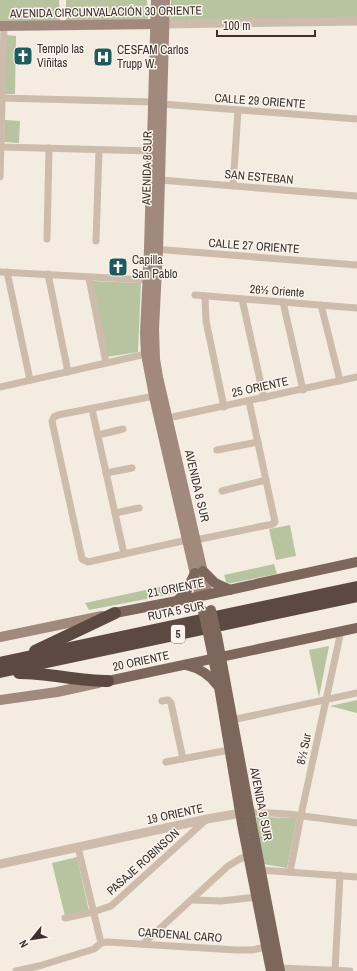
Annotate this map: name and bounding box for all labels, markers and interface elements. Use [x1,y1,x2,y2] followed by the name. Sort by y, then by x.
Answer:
[9,2,202,22] street label: AVENIDA CIRCUNVALACIÓN 30 ORIENTE
[217,12,315,38] scale bar
[223,18,250,34] text: 100 m
[37,41,84,71] place label: Templo las Viñitas
[117,42,189,72] place label: CESFAM Carlos Trupp W.
[12,45,34,67] church icon: Templo las Viñitas
[92,46,114,68] hospital icon: CESFAM Carlos Trupp W.
[214,90,306,112] street label: CALLE 29 ORIENTE
[138,131,156,206] street label: AVENIDA 8 SUR
[224,166,294,188] street label: SAN ESTEBAN
[208,235,300,257] street label: CALLE 27 ORIENTE
[132,252,177,282] place label: Capilla San Pablo
[107,256,129,278] church icon: Capilla San Pablo
[249,281,305,301] street label: 26½ Oriente
[230,373,290,401] street label: 25 ORIENTE
[181,447,213,524] street label: AVENIDA 8 SUR
[146,575,206,601] street label: 21 ORIENTE
[146,597,206,625] street label: RUTA 5 SUR
[171,625,185,643] road number: 5
[111,647,171,675] street label: 20 ORIENTE
[293,731,315,766] street label: 8½ Sur
[246,765,276,842] street label: AVENIDA 8 SUR
[145,800,205,828] street label: 19 ORIENTE
[103,825,183,899] street label: PASAJE ROBINSON
[12,919,52,959] north arrow
[137,924,223,946] street label: CARDENAL CARO
[16,938,31,950] text: N

